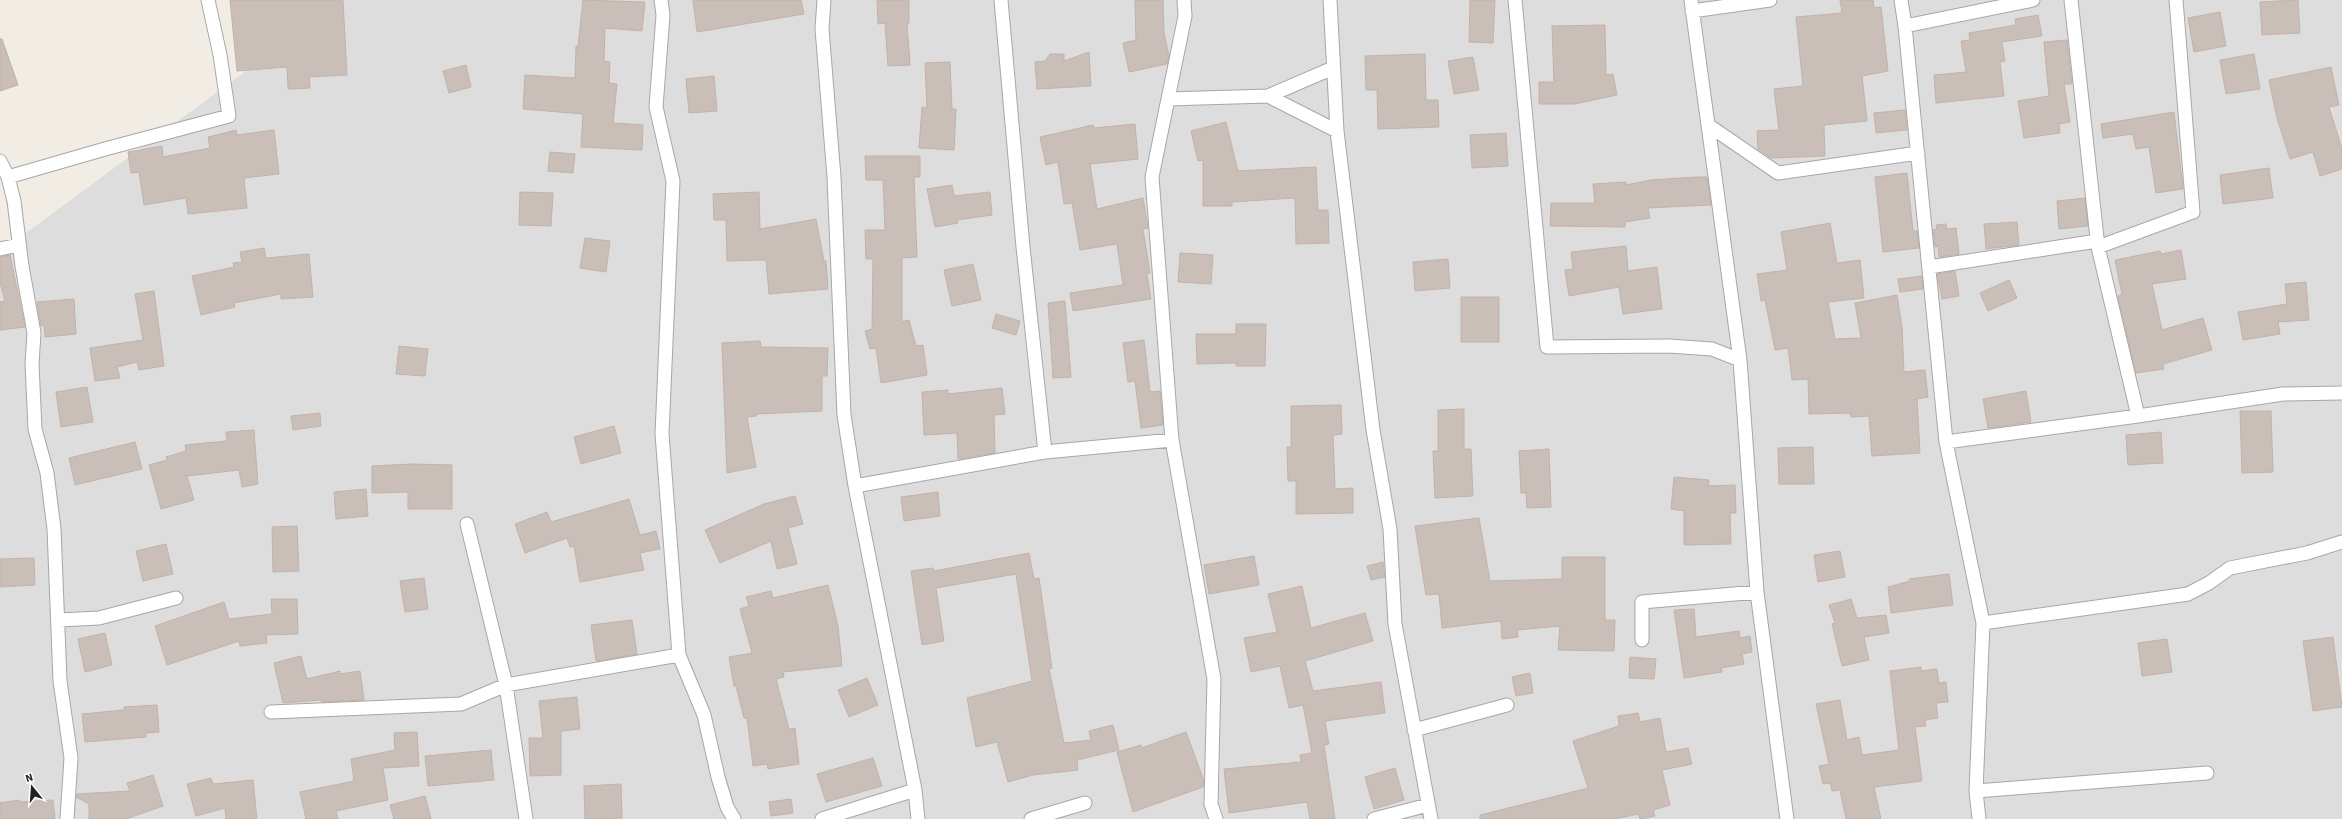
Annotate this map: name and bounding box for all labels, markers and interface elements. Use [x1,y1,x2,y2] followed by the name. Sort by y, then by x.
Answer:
[12,767,52,807] north arrow
[24,770,35,786] text: N

